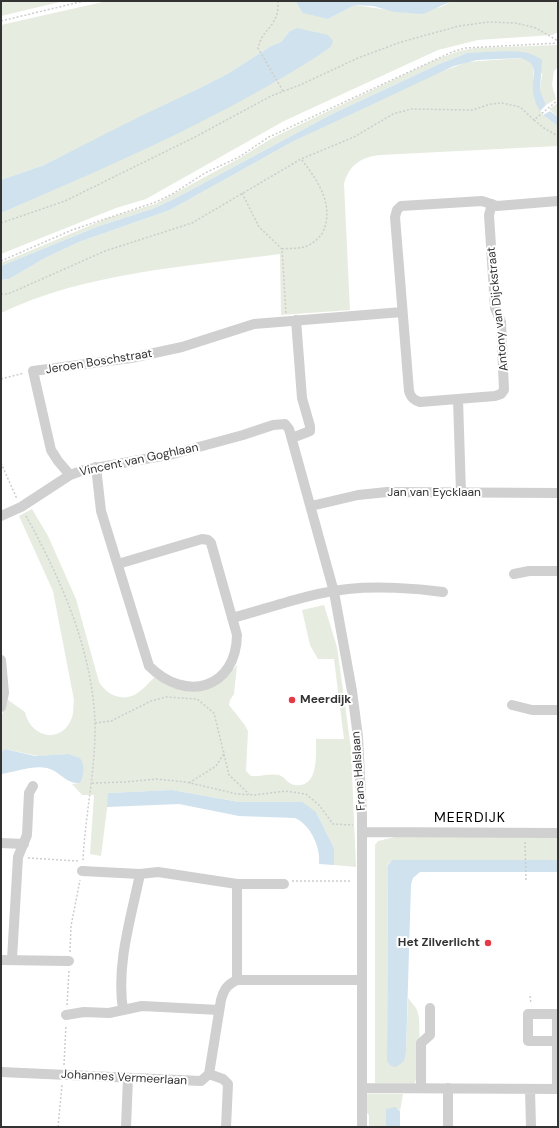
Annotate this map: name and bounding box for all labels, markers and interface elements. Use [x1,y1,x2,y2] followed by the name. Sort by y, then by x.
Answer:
[484,246,512,372] street label: Antony van Dijckstraat
[45,346,153,378] street label: Jeroen Boschstraat
[78,440,200,480] street label: Vincent van Goghlaan
[387,486,481,500] street label: Jan van Eycklaan
[300,693,351,707] place label: Meerdijk
[287,695,297,705] marker: Meerdijk
[349,731,369,811] street label: Frans Halslaan
[434,810,506,826] district label: MEERDIJK
[398,936,480,950] place label: Het Zilverlicht
[483,938,493,948] marker: Het Zilverlicht
[61,1068,187,1088] street label: Johannes Vermeerlaan

